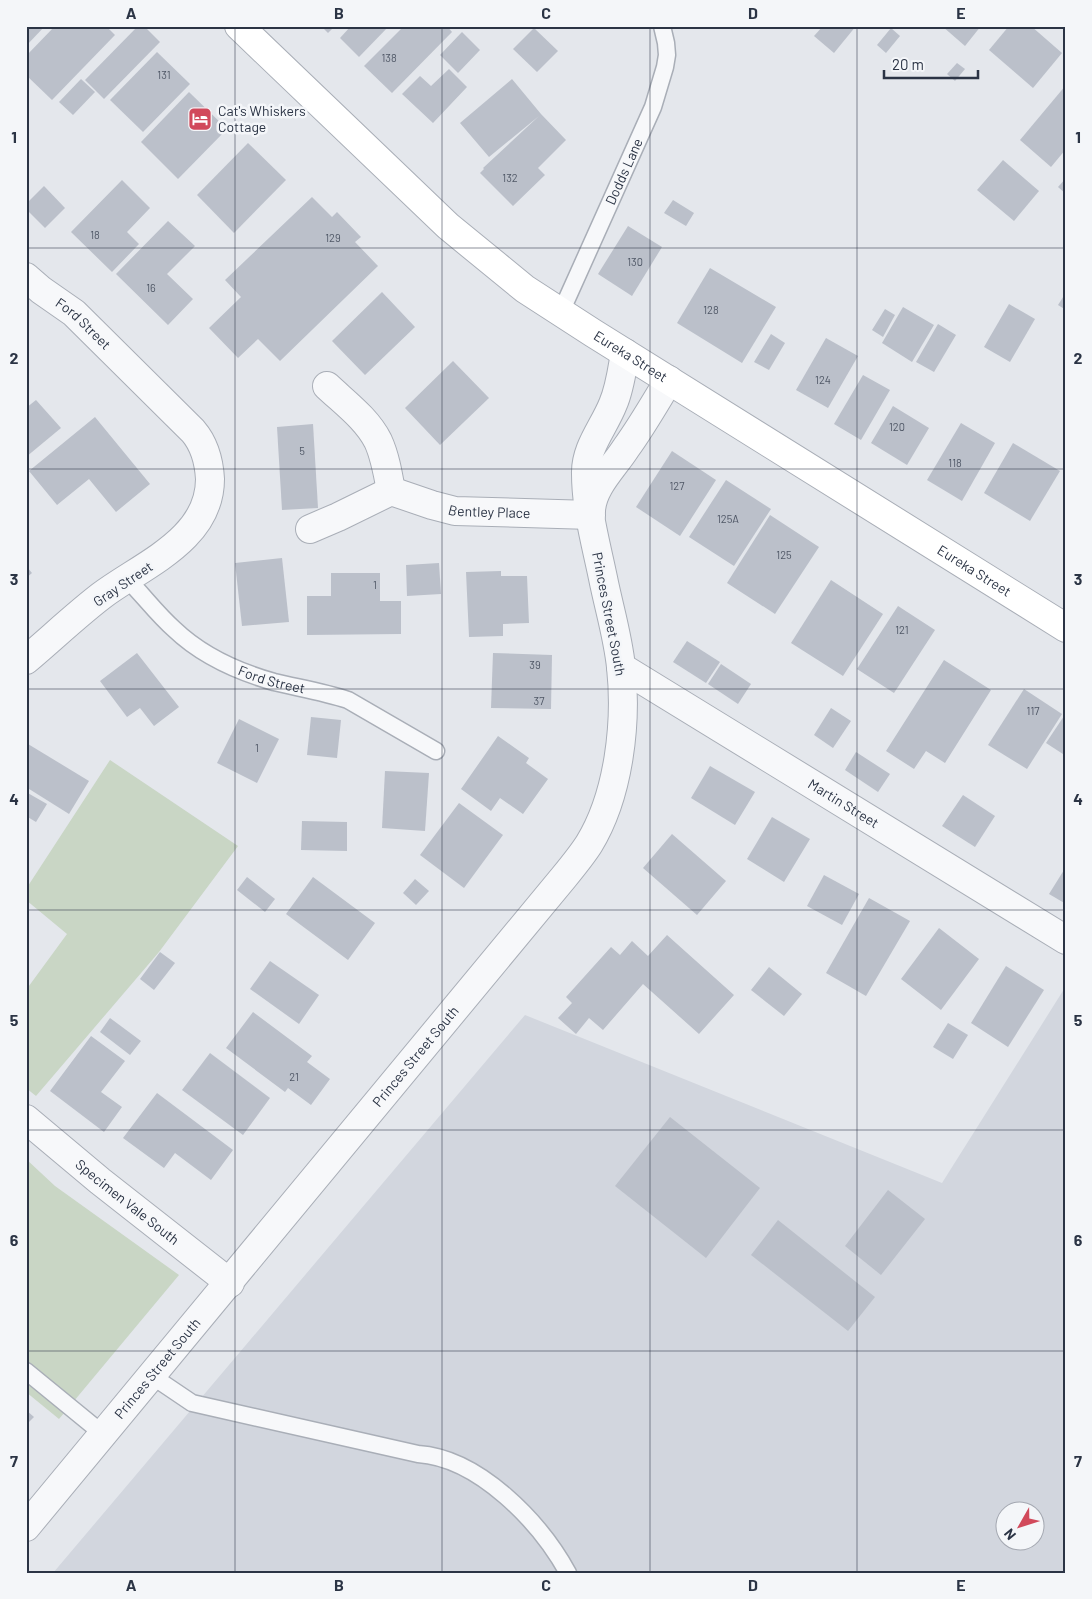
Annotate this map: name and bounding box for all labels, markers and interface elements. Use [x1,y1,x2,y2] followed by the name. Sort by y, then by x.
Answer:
[126,3,137,22] text: A
[334,3,344,22] text: B
[541,3,551,22] text: C
[748,3,758,22] text: D
[956,3,966,22] text: E
[884,48,978,80] scale bar
[381,51,397,64] house number: 138
[892,55,924,73] text: 20 m
[157,68,171,81] house number: 131
[218,102,306,135] place label: Cat's Whiskers Cottage
[187,106,213,132] hotel icon: Cat's Whiskers Cottage
[11,127,17,146] text: 1
[1075,127,1081,146] text: 1
[601,135,646,207] street label: Dodds Lane
[502,171,518,184] house number: 132
[90,228,100,241] house number: 18
[325,231,341,244] house number: 129
[627,255,643,268] house number: 130
[146,281,156,294] house number: 16
[53,294,115,353] street label: Ford Street
[703,303,719,316] house number: 128
[591,327,671,385] street label: Eureka Street
[10,348,19,367] text: 2
[1074,348,1083,367] text: 2
[815,373,831,386] house number: 124
[889,420,905,433] house number: 120
[299,444,305,457] house number: 5
[948,456,962,469] house number: 118
[670,479,684,492] house number: 127
[447,501,531,521] street label: Bentley Place
[717,512,739,525] house number: 125A
[934,541,1014,600] street label: Eureka Street
[776,548,792,561] house number: 125
[589,551,630,677] street label: Princes Street South
[90,557,156,610] street label: Gray Street
[10,569,18,588] text: 3
[1074,569,1082,588] text: 3
[373,578,377,591] house number: 1
[895,623,909,636] house number: 121
[529,658,541,671] house number: 39
[236,661,307,697] street label: Ford Street
[534,694,544,707] house number: 37
[1027,704,1039,717] house number: 117
[255,741,259,754] house number: 1
[805,775,882,831] street label: Martin Street
[9,789,19,808] text: 4
[1073,789,1083,808] text: 4
[369,1002,462,1110] street label: Princes Street South
[10,1010,19,1029] text: 5
[1074,1010,1083,1029] text: 5
[289,1070,299,1083] house number: 21
[72,1155,183,1248] street label: Specimen Vale South
[10,1230,19,1249] text: 6
[1074,1230,1083,1249] text: 6
[110,1314,204,1422] street label: Princes Street South
[10,1451,18,1470] text: 7
[1074,1451,1082,1470] text: 7
[994,1502,1044,1552] north arrow
[1000,1526,1019,1543] text: N
[126,1575,137,1594] text: A
[334,1575,344,1594] text: B
[541,1575,551,1594] text: C
[748,1575,758,1594] text: D
[956,1575,966,1594] text: E

